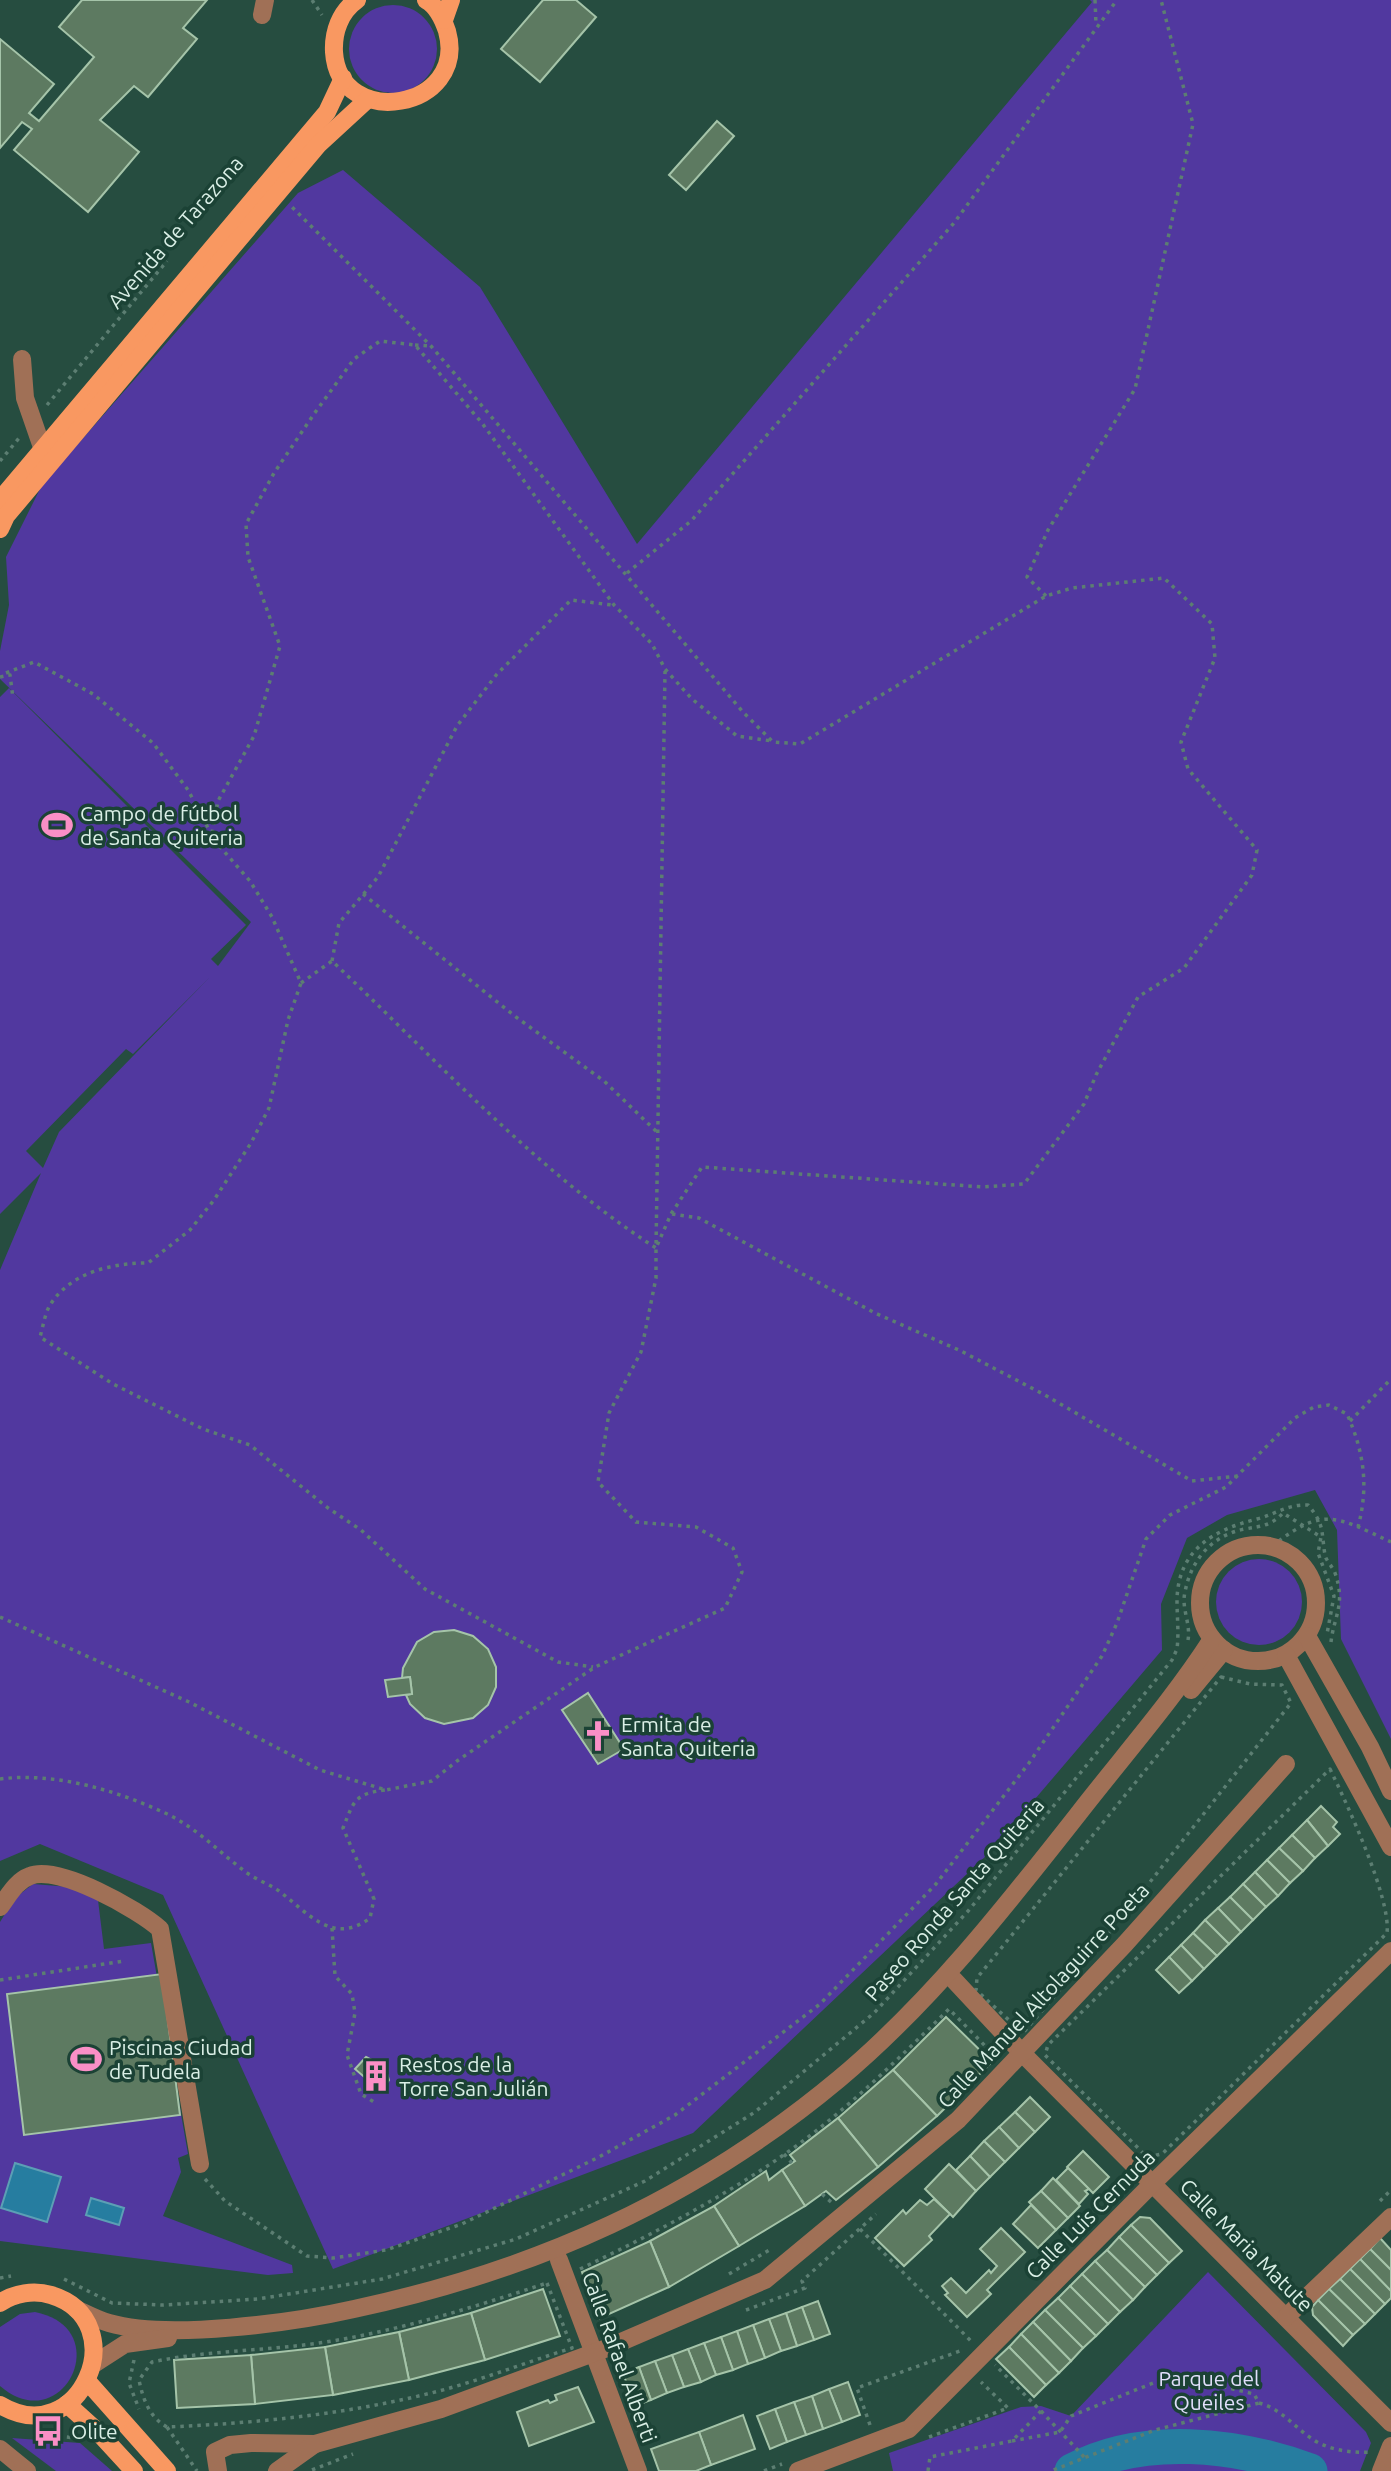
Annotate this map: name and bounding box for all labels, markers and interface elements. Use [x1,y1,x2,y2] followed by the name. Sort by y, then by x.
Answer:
[102,151,248,313] street label: Avenida de Tarazona
[80,801,243,849] place label: Campo de fútbol de Santa Quiteria
[40,808,74,842] sports icon: Campo de fútbol de Santa Quiteria
[621,1712,756,1760] place label: Ermita de Santa Quiteria
[581,1719,615,1753] church icon: Ermita de Santa Quiteria
[859,1793,1049,2005] street label: Paseo Ronda Santa Quiteria
[932,1878,1154,2112] street label: Calle Manuel Altolaguirre Poeta
[109,2035,253,2083] place label: Piscinas Ciudad de Tudela
[69,2042,103,2076] sports icon: Piscinas Ciudad de Tudela
[399,2052,549,2100] place label: Restos de la Torre San Julián
[359,2059,393,2093] building icon: Restos de la Torre San Julián
[1021,2145,1159,2283] street label: Calle Luis Cernuda
[1176,2174,1318,2316] street label: Calle Maria Matute
[578,2268,662,2446] street label: Calle Rafael Alberti
[1158,2366,1260,2414] park label: Parque del Queiles
[31,2414,65,2448] bus stop icon: Olite
[71,2419,118,2443] place label: Olite

